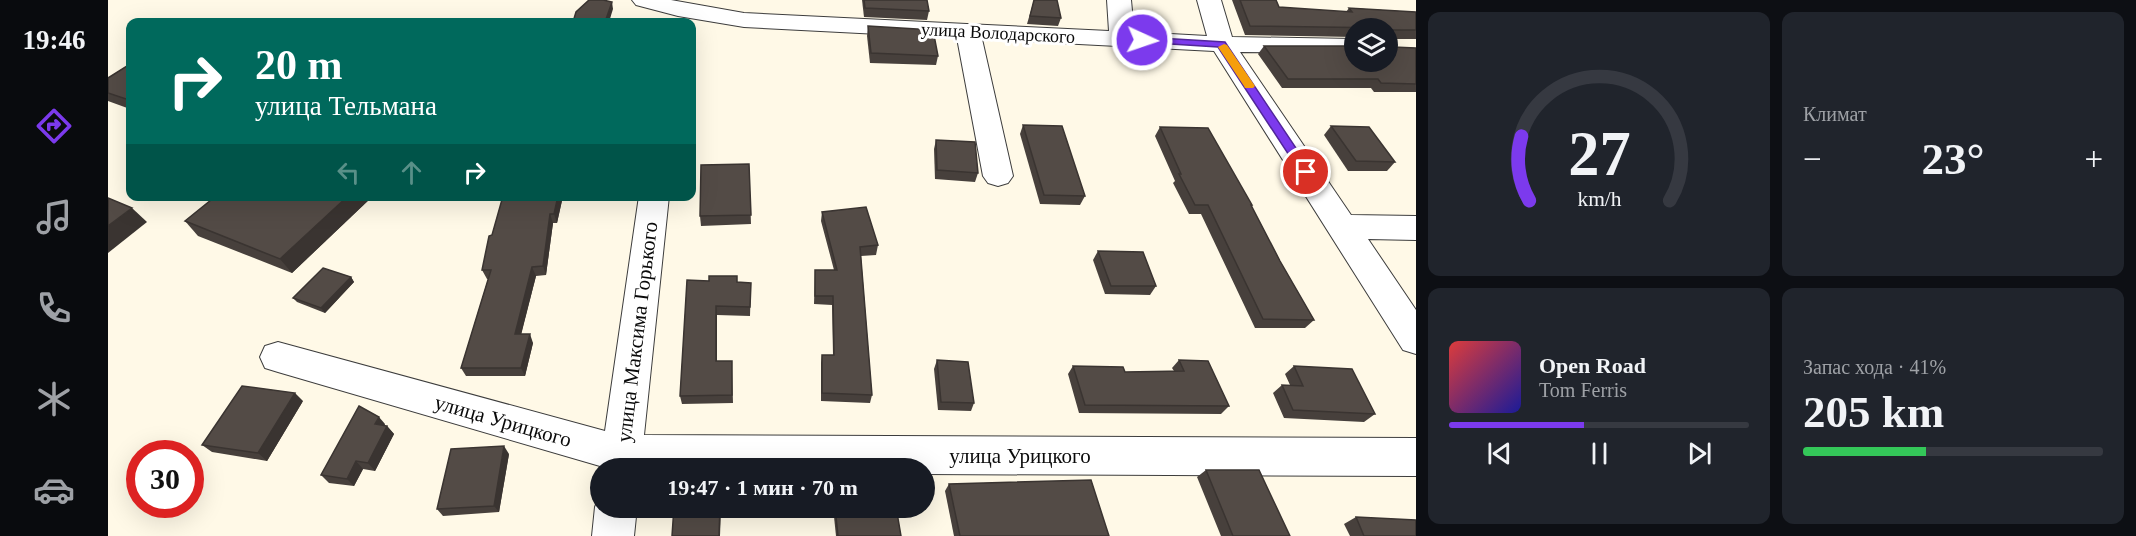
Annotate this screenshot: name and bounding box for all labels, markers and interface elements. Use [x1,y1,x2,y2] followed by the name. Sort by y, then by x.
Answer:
[1110,8,1174,72] position arrow
[1344,18,1398,72] map controls
[1344,18,1398,72] button: layers
[921,19,1075,47] street label: улица Володарского
[23,25,86,55] text: 19:46
[156,42,234,120] icon: right
[255,42,343,88] text: 20 m
[255,91,437,121] text: улица Тельмана
[1803,103,1867,125] text: Климат
[33,105,75,147] icon: directions
[1568,119,1630,188] text: 27
[1922,134,1985,184] text: 23°
[1803,141,1822,177] text: −
[2084,141,2103,177] text: +
[1280,146,1331,197] pin
[1289,155,1322,188] icon: arrive
[332,156,365,189] icon: left
[395,156,428,189] icon: ahead
[458,156,491,189] icon: right
[1577,187,1621,211] text: km/h
[33,196,75,238] icon: music
[612,220,662,444] street label: улица Максима Горького
[33,287,75,329] icon: phone
[1539,353,1646,378] text: Open Road
[1803,356,1946,378] text: Запас хода · 41%
[33,378,75,420] icon: climate
[1539,379,1627,401] text: Tom Ferris
[1803,387,1944,437] text: 205 km
[432,390,574,452] street label: улица Урицкого
[1483,437,1516,470] icon: previous
[1583,437,1616,470] icon: pause
[1683,437,1716,470] icon: next
[126,440,204,518] speed limit sign: 30
[949,444,1091,468] street label: улица Урицкого
[33,469,75,511] icon: car
[667,475,858,500] text: 19:47 · 1 мин · 70 m

